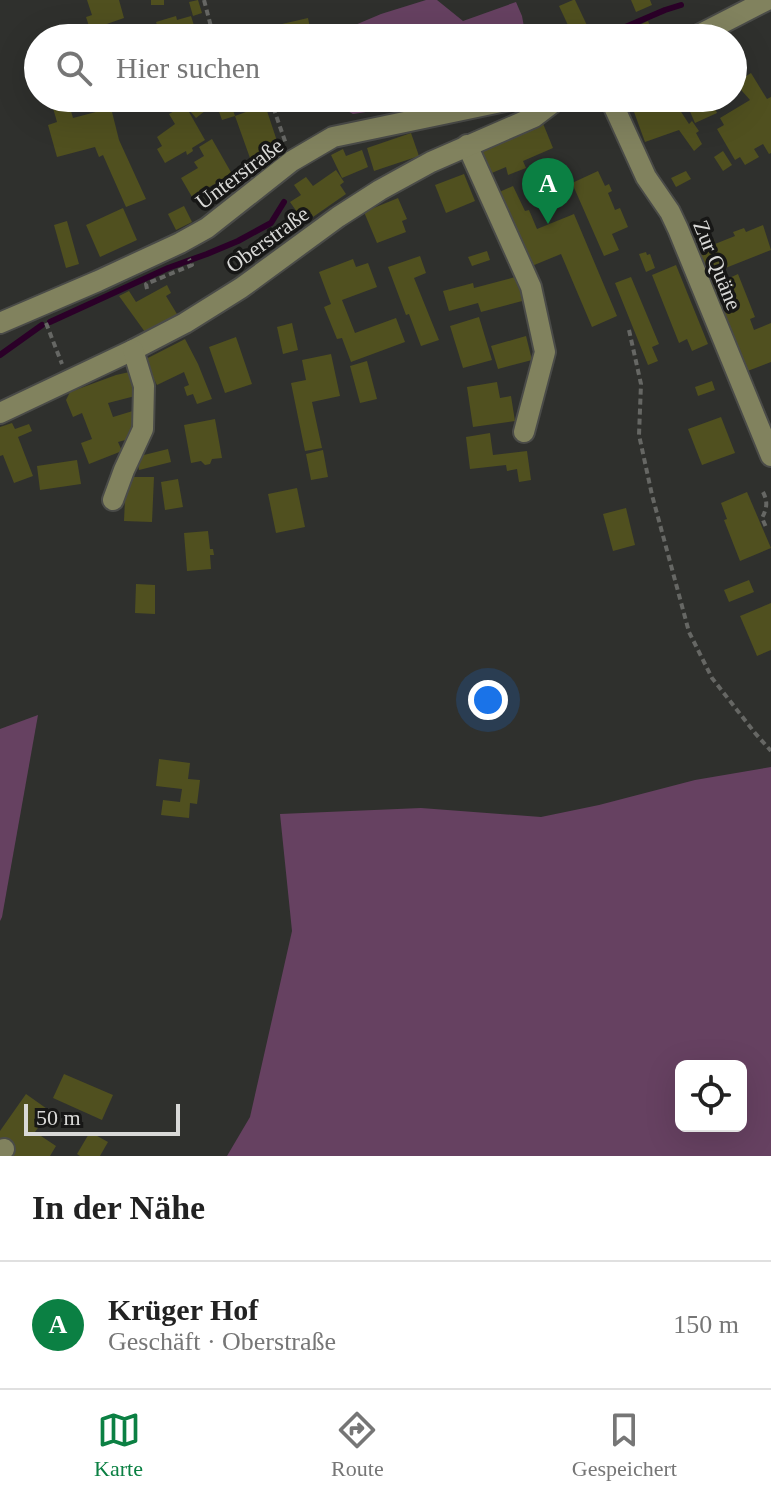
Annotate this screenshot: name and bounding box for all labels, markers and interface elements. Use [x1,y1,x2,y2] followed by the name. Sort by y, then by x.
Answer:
[24,24,747,112] search box
[52,46,96,90] icon: search
[116,51,260,84] text: Hier suchen
[191,133,288,214] street label: Unterstraße
[522,158,574,224] pin: A
[221,201,314,278] street label: Oberstraße
[688,217,747,314] street label: Zur Quäne
[468,680,508,720] your location
[675,1060,747,1132] map controls
[675,1060,747,1132] button: locate
[24,1100,180,1136] scale bar
[36,1105,81,1130] text: 50 m
[32,1189,205,1226] text: In der Nähe
[108,1293,258,1326] text: Krüger Hof
[49,1310,67,1339] text: A
[673,1310,739,1339] text: 150 m
[108,1327,336,1356] text: Geschäft · Oberstraße
[94,1408,143,1482] tab: Karte
[331,1408,384,1482] tab: Route
[572,1408,677,1482] tab: Gespeichert

